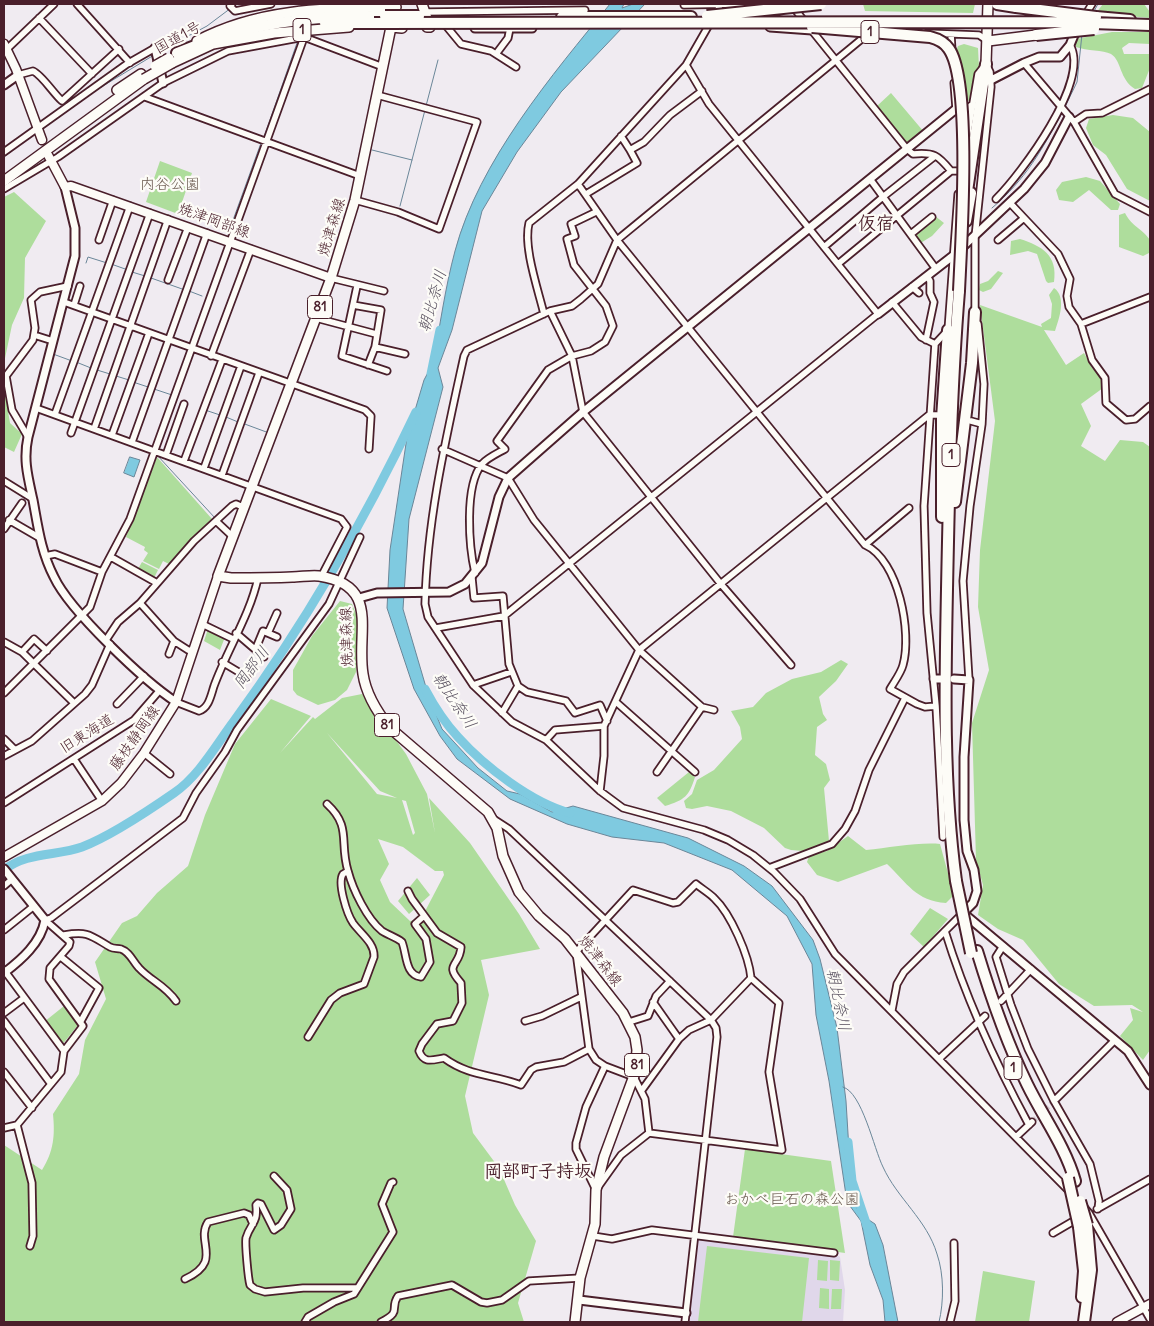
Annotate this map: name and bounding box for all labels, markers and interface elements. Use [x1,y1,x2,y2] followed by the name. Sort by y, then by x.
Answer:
[151,18,205,58] street label: 国道1号
[293,18,311,42] road number: 1
[861,21,879,44] road number: 1
[140,176,200,194] park label: 内谷公園
[315,196,349,258] street label: 焼津森線
[176,200,252,242] street label: 焼津岡部線
[858,213,894,235] district label: 仮宿
[415,268,451,334] water label: 朝比奈川
[308,296,332,318] road number: 81
[942,444,960,466] road number: 1
[337,607,357,667] street label: 焼津森線
[230,643,274,693] water label: 岡部川
[428,669,480,733] water label: 朝比奈川
[106,702,164,774] street label: 藤枝静岡線
[57,710,117,758] street label: 旧東海道
[374,714,400,736] road number: 81
[574,932,626,990] street label: 焼津森線
[822,967,854,1033] water label: 朝比奈川
[624,1054,650,1076] road number: 81
[1004,1056,1022,1080] road number: 1
[484,1161,592,1183] district label: 岡部町子持坂
[725,1191,859,1209] park label: おかべ巨石の森公園

